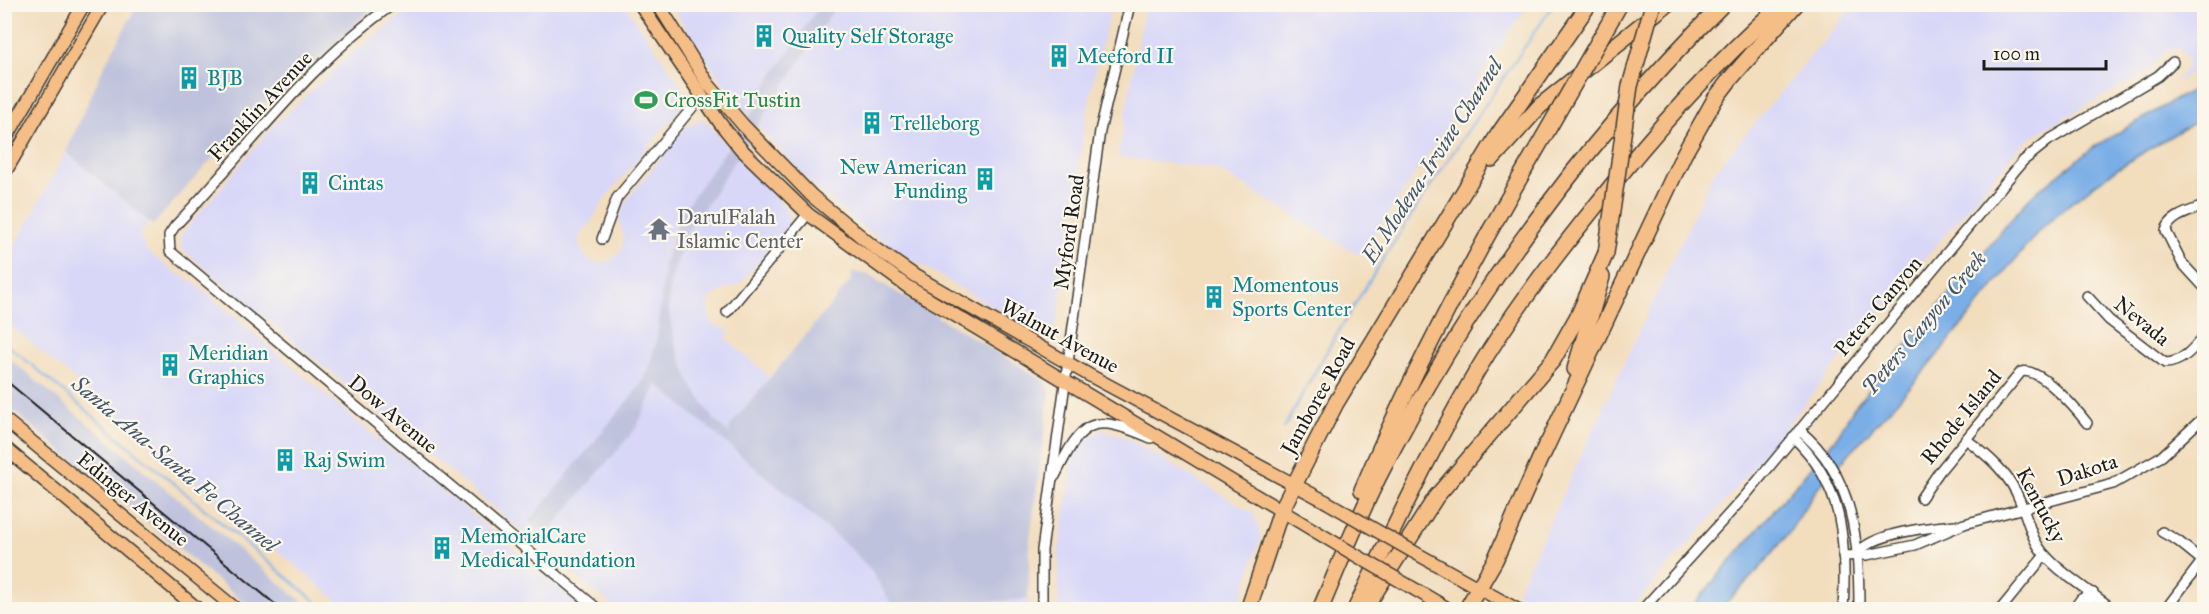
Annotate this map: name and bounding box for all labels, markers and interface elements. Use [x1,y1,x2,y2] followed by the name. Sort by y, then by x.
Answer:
[751,23,777,49] building icon: Quality Self Storage
[782,23,954,49] place label: Quality Self Storage
[1984,33,2106,71] scale bar
[1046,43,1072,69] building icon: Meeford II
[1077,43,1174,69] place label: Meeford II
[1993,43,2040,65] text: 100 m
[202,45,318,167] street label: Franklin Avenue
[1355,52,1510,269] water label: El Modena-Irvine Channel
[176,65,202,91] building icon: BJB
[207,65,243,91] place label: BJB
[633,87,659,113] sports icon: CrossFit Tustin
[664,87,801,113] place label: CrossFit Tustin
[859,110,885,136] building icon: Trelleborg
[890,110,979,136] place label: Trelleborg
[839,154,967,204] place label: New American Funding
[972,166,998,192] building icon: New American Funding
[297,170,323,196] building icon: Cintas
[328,170,383,196] place label: Cintas
[1048,172,1090,291] street label: Myford Road
[677,204,803,254] place label: DarulFalah Islamic Center
[646,216,672,242] temple icon: DarulFalah Islamic Center
[1856,245,1992,400] water label: Peters Canyon Creek
[1829,251,1927,361] street label: Peters Canyon
[1232,272,1351,322] place label: Momentous Sports Center
[1201,284,1227,310] building icon: Momentous Sports Center
[2109,291,2175,351] street label: Nevada
[996,293,1124,379] street label: Walnut Avenue
[1274,333,1361,461] street label: Jamboree Road
[188,340,268,390] place label: Meridian Graphics
[157,352,183,378] building icon: Meridian Graphics
[1915,364,2007,469] street label: Rhode Island
[66,369,285,560] water label: Santa Ana-Santa Fe Channel
[343,369,443,459] street label: Dow Avenue
[72,446,194,552] street label: Edinger Avenue
[272,447,298,473] building icon: Raj Swim
[303,447,386,473] place label: Raj Swim
[2053,448,2121,492] street label: Dakota
[2010,463,2072,548] street label: Kentucky
[460,523,636,573] place label: MemorialCare Medical Foundation
[429,535,455,561] building icon: MemorialCare Medical Foundation

